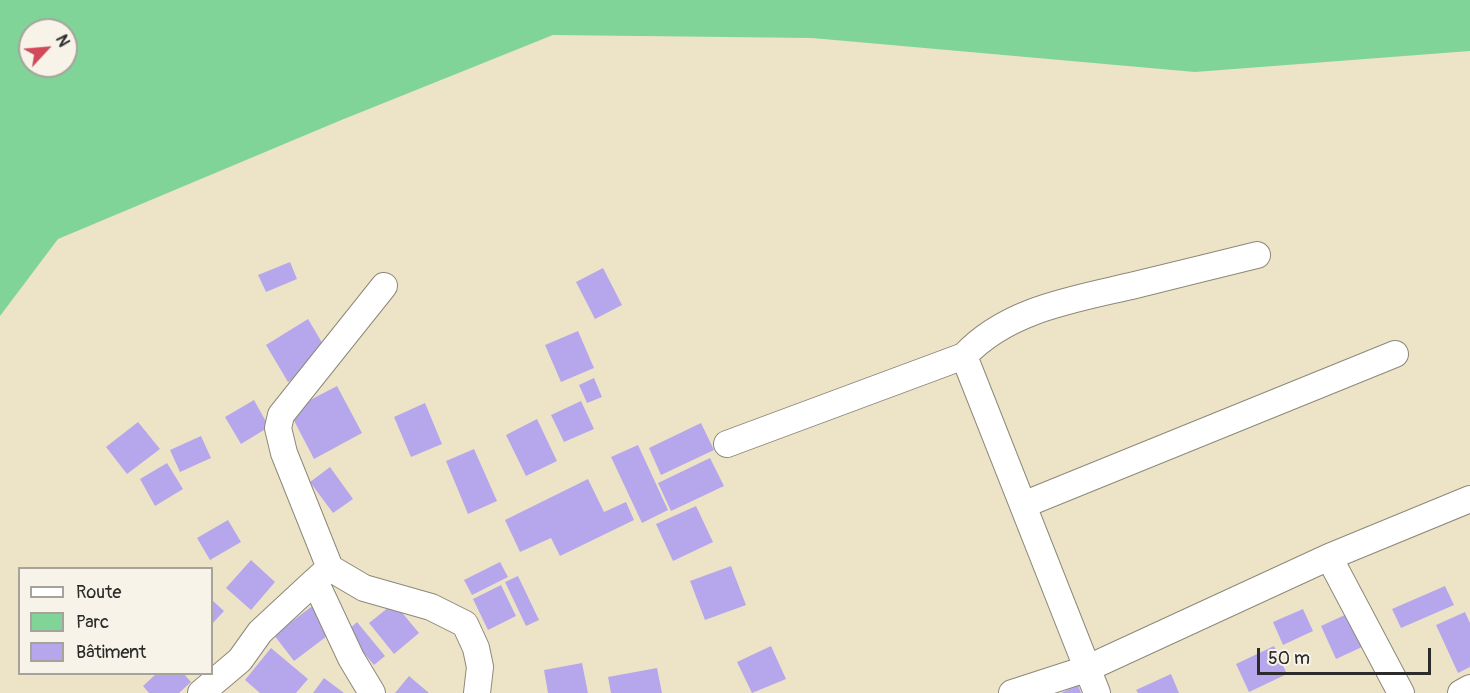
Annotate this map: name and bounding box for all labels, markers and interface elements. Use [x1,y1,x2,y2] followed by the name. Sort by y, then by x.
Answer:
[18,18,78,78] north arrow
[51,32,74,50] text: N
[18,567,213,675] legend
[76,581,121,604] text: Route
[76,611,109,634] text: Parc
[1260,636,1434,674] scale bar
[76,641,146,664] text: Bâtiment
[1268,647,1310,670] text: 50 m

